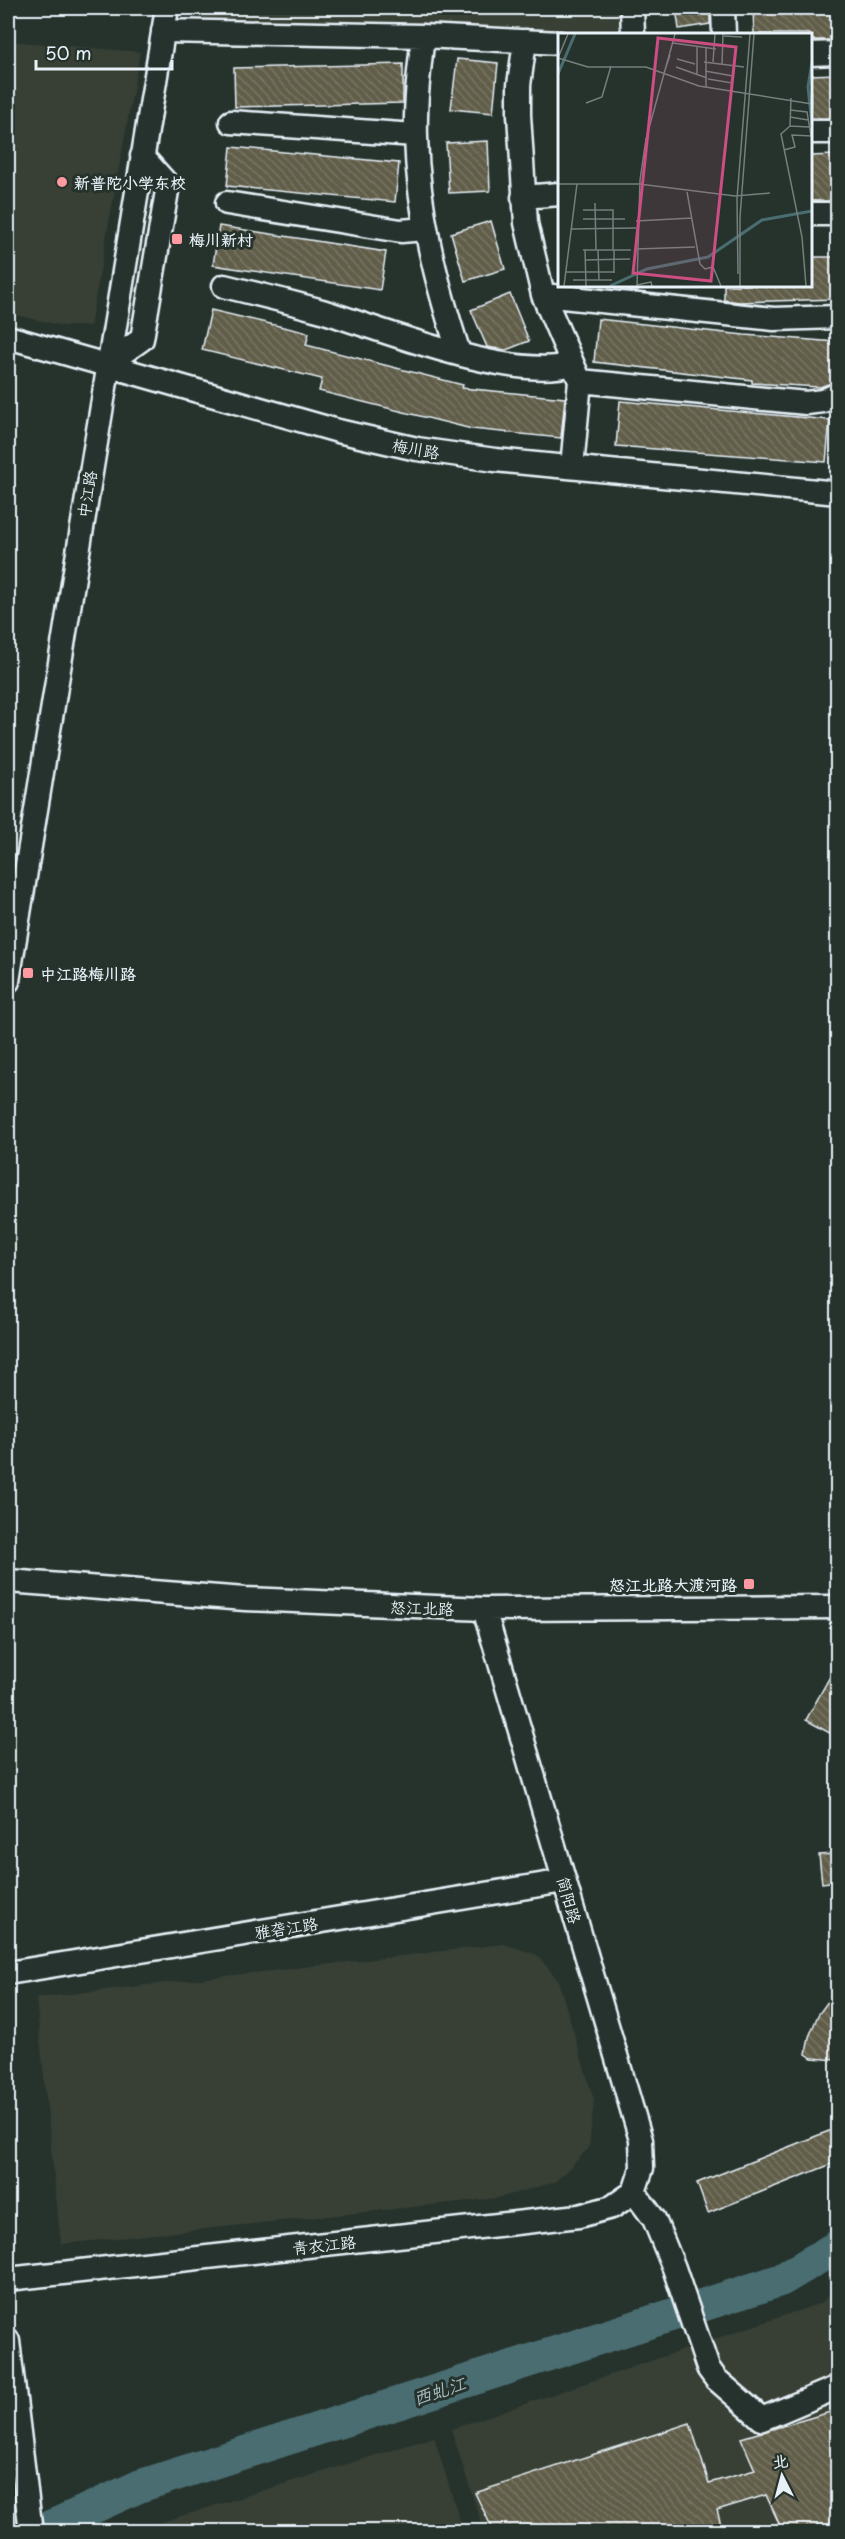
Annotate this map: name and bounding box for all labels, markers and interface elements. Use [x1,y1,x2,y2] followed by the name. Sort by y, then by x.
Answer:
[36,33,172,71] scale bar
[558,33,812,286] inset map
[45,39,92,66] text: 50 m
[74,170,186,194] place label: 新普陀小学东校
[55,175,69,189] marker: 新普陀小学东校
[189,227,253,251] place label: 梅川新村
[170,232,184,246] marker: 梅川新村
[390,432,442,464] street label: 梅川路
[70,468,102,520] street label: 中江路
[40,961,136,985] place label: 中江路梅川路
[21,966,35,980] marker: 中江路梅川路
[609,1572,737,1596] place label: 怒江北路大渡河路
[742,1577,756,1591] marker: 怒江北路大渡河路
[390,1594,454,1620] street label: 怒江北路
[552,1874,588,1926] street label: 简阳路
[253,1910,319,1944] street label: 雅砻江路
[291,2229,357,2259] street label: 青衣江路
[409,2369,470,2411] water label: 西虬江
[752,2446,812,2506] north arrow
[771,2447,790,2473] text: 北

